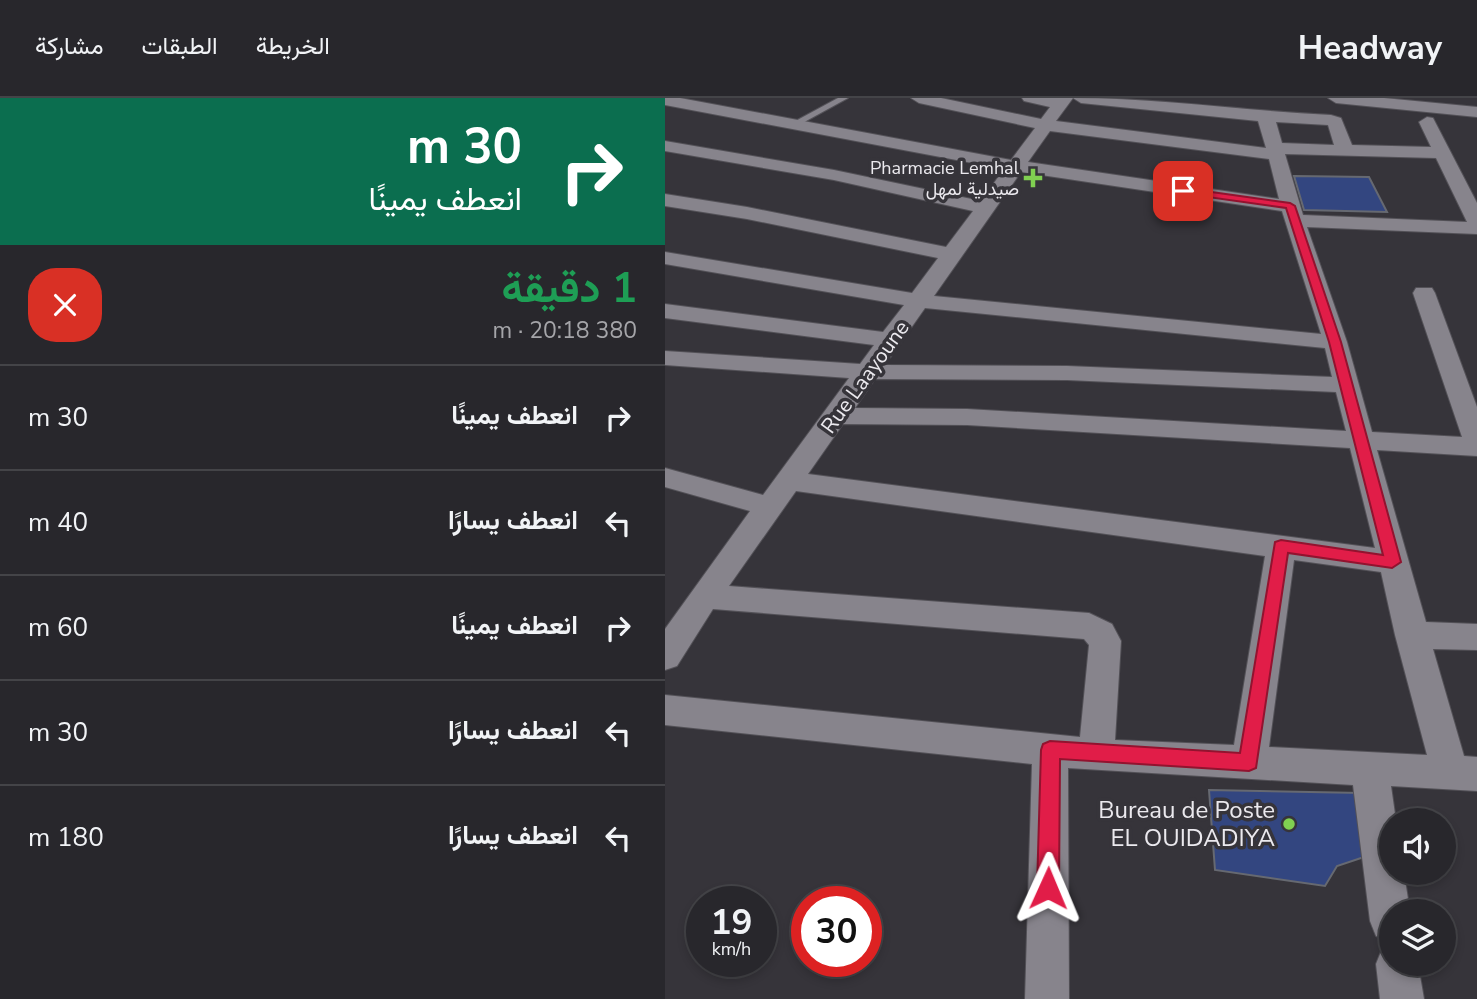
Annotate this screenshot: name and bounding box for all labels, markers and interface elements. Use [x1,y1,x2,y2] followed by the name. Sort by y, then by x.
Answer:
[1298,26,1442,71] text: Headway
[35,30,103,62] text: مشاركة
[141,30,218,62] text: الطبقات
[256,30,330,62] text: الخريطة
[407,113,522,180] text: 30 m
[546,126,637,217] icon: right
[870,156,1020,201] place label: Pharmacie Lemhal صيدلية لمهل
[1153,161,1213,221] pin
[1025,170,1041,186] marker: Pharmacie Lemhal صيدلية لمهل
[1164,172,1202,210] icon: arrive
[369,178,522,221] text: انعطف يمينًا
[501,260,637,317] text: 1 دقيقة
[28,268,102,342] button: close
[492,315,637,346] text: 380 m · 20:18
[815,315,915,439] street label: Rue Laayoune
[451,398,578,433] text: انعطف يمينًا
[599,399,637,437] icon: right
[28,400,88,435] text: 30 m
[448,503,578,538] text: انعطف يسارًا
[599,504,637,542] icon: left
[28,505,88,540] text: 40 m
[451,608,578,643] text: انعطف يمينًا
[599,609,637,647] icon: right
[28,610,88,645] text: 60 m
[448,713,578,748] text: انعطف يسارًا
[599,714,637,752] icon: left
[28,715,88,750] text: 30 m
[1098,794,1275,854] place label: Bureau de Poste EL OUIDADIYA
[1379,808,1456,976] map controls
[1379,808,1456,885] button: sound
[1281,816,1297,832] marker: Bureau de Poste EL OUIDADIYA
[448,818,578,853] text: انعطف يسارًا
[599,819,637,857] icon: left
[28,820,104,855] text: 180 m
[1011,851,1085,925] position arrow
[791,886,882,977] speed limit sign: 30
[710,899,753,946] text: 19
[1379,899,1456,976] button: layers
[712,937,751,961] text: km/h

